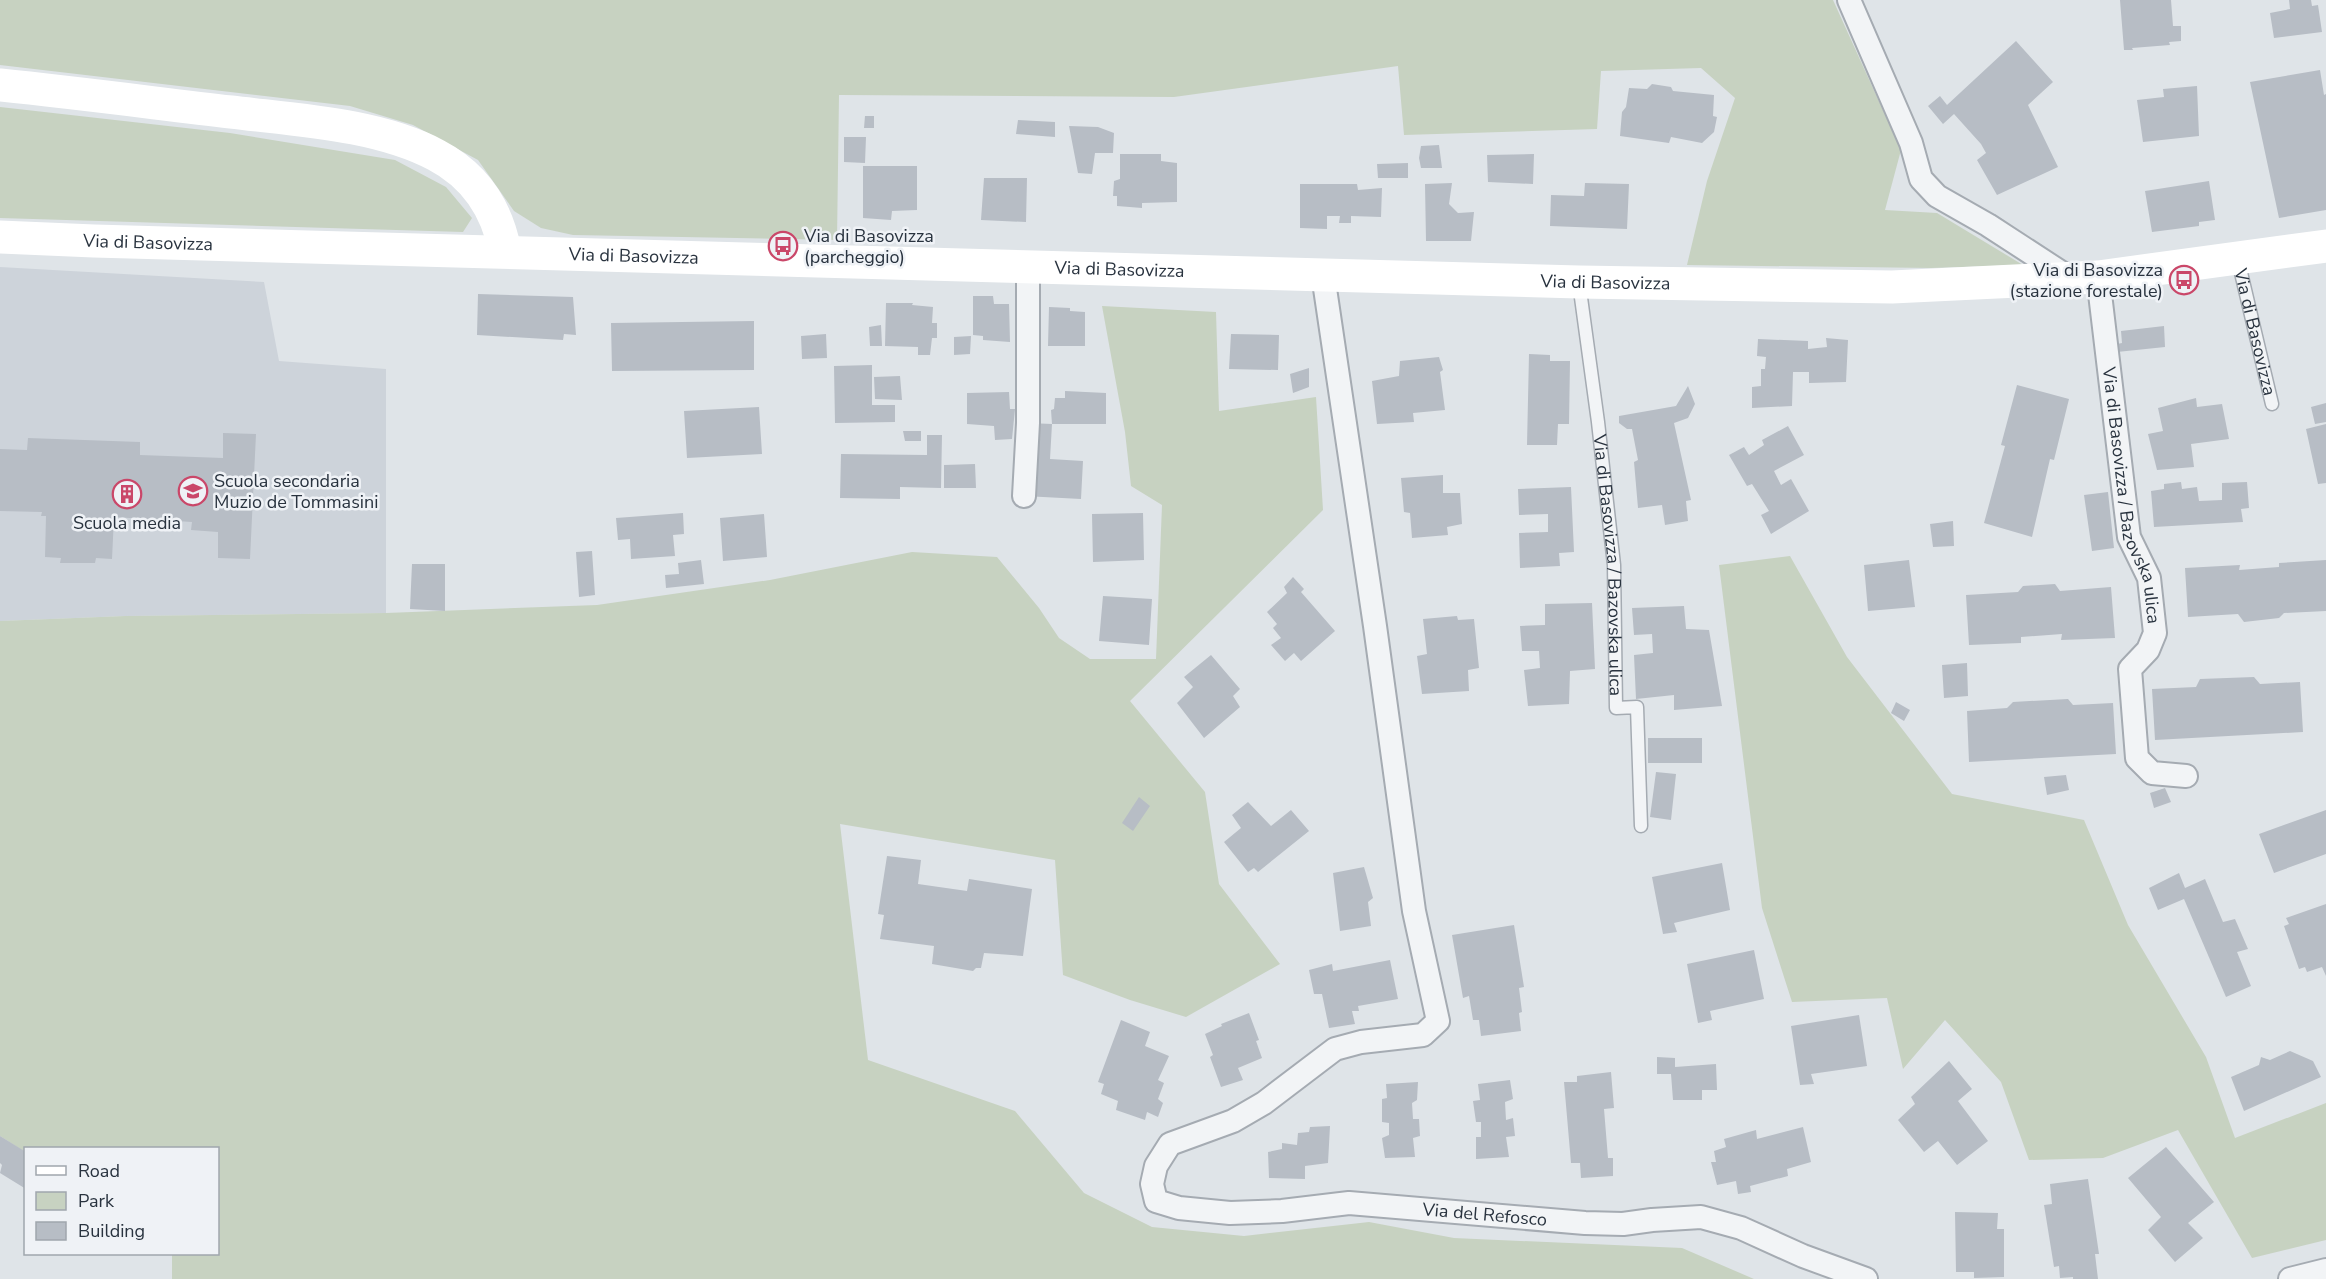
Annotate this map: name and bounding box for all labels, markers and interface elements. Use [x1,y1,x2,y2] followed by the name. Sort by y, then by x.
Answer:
[803,224,934,269] place label: Via di Basovizza (parcheggio)
[81,228,213,256] street label: Via di Basovizza
[767,230,799,262] bus stop icon: Via di Basovizza (parcheggio)
[567,242,699,270] street label: Via di Basovizza
[1053,255,1185,283] street label: Via di Basovizza
[2010,258,2163,303] place label: Via di Basovizza (stazione forestale)
[2168,264,2200,296] bus stop icon: Via di Basovizza (stazione forestale)
[2228,265,2282,398] street label: Via di Basovizza
[1539,269,1671,295] street label: Via di Basovizza
[2097,365,2166,625] street label: Via di Basovizza / Bazovska ulica
[1587,432,1628,696] street label: Via di Basovizza / Bazovska ulica
[214,469,378,514] place label: Scuola secondaria Muzio de Tommasini
[177,475,209,507] school or university icon: Scuola secondaria Muzio de Tommasini
[111,478,143,510] building icon: Scuola media
[73,511,181,535] place label: Scuola media
[24,1147,219,1255] legend
[78,1159,120,1183] text: Road
[78,1189,115,1213] text: Park
[1420,1197,1548,1232] street label: Via del Refosco
[78,1219,145,1243] text: Building

